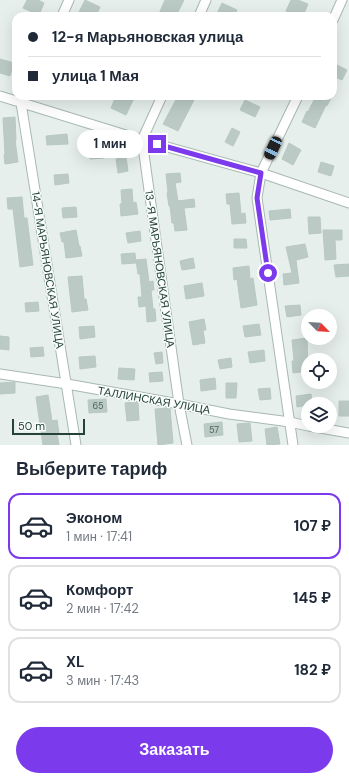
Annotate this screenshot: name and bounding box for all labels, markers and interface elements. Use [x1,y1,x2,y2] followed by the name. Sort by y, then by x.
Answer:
[52,27,243,47] text: 12-я Марьяновская улица
[52,66,139,86] text: улица 1 Мая
[77,130,143,158] callout: 1 мин
[93,135,127,152] text: 1 мин
[148,135,166,153] route end
[262,135,284,161] car
[142,190,178,349] street label: 13-Я МАРЬЯНОВСКАЯ УЛИЦА
[29,191,67,350] street label: 14-Я МАРЬЯНОВСКАЯ УЛИЦА
[259,264,277,282] route start
[301,309,337,345] north arrow
[301,309,337,433] map controls
[301,353,337,389] button: locate
[97,383,212,417] street label: ТАЛЛИНСКАЯ УЛИЦА
[301,397,337,433] button: layers
[93,400,103,412] house number: 65
[12,417,85,436] scale bar
[18,419,45,433] text: 50 m
[209,424,219,436] house number: 57
[16,457,167,481] text: Выберите тариф
[18,508,54,544] icon: car
[66,508,122,528] text: Эконом
[294,516,331,536] text: 107 ₽
[66,528,132,545] text: 1 мин · 17:41
[18,580,54,616] icon: car
[66,580,133,600] text: Комфорт
[293,588,331,608] text: 145 ₽
[66,600,139,617] text: 2 мин · 17:42
[18,652,54,688] icon: car
[66,652,84,672] text: XL
[294,660,331,680] text: 182 ₽
[66,672,139,689] text: 3 мин · 17:43
[16,727,333,773] button: Заказать

